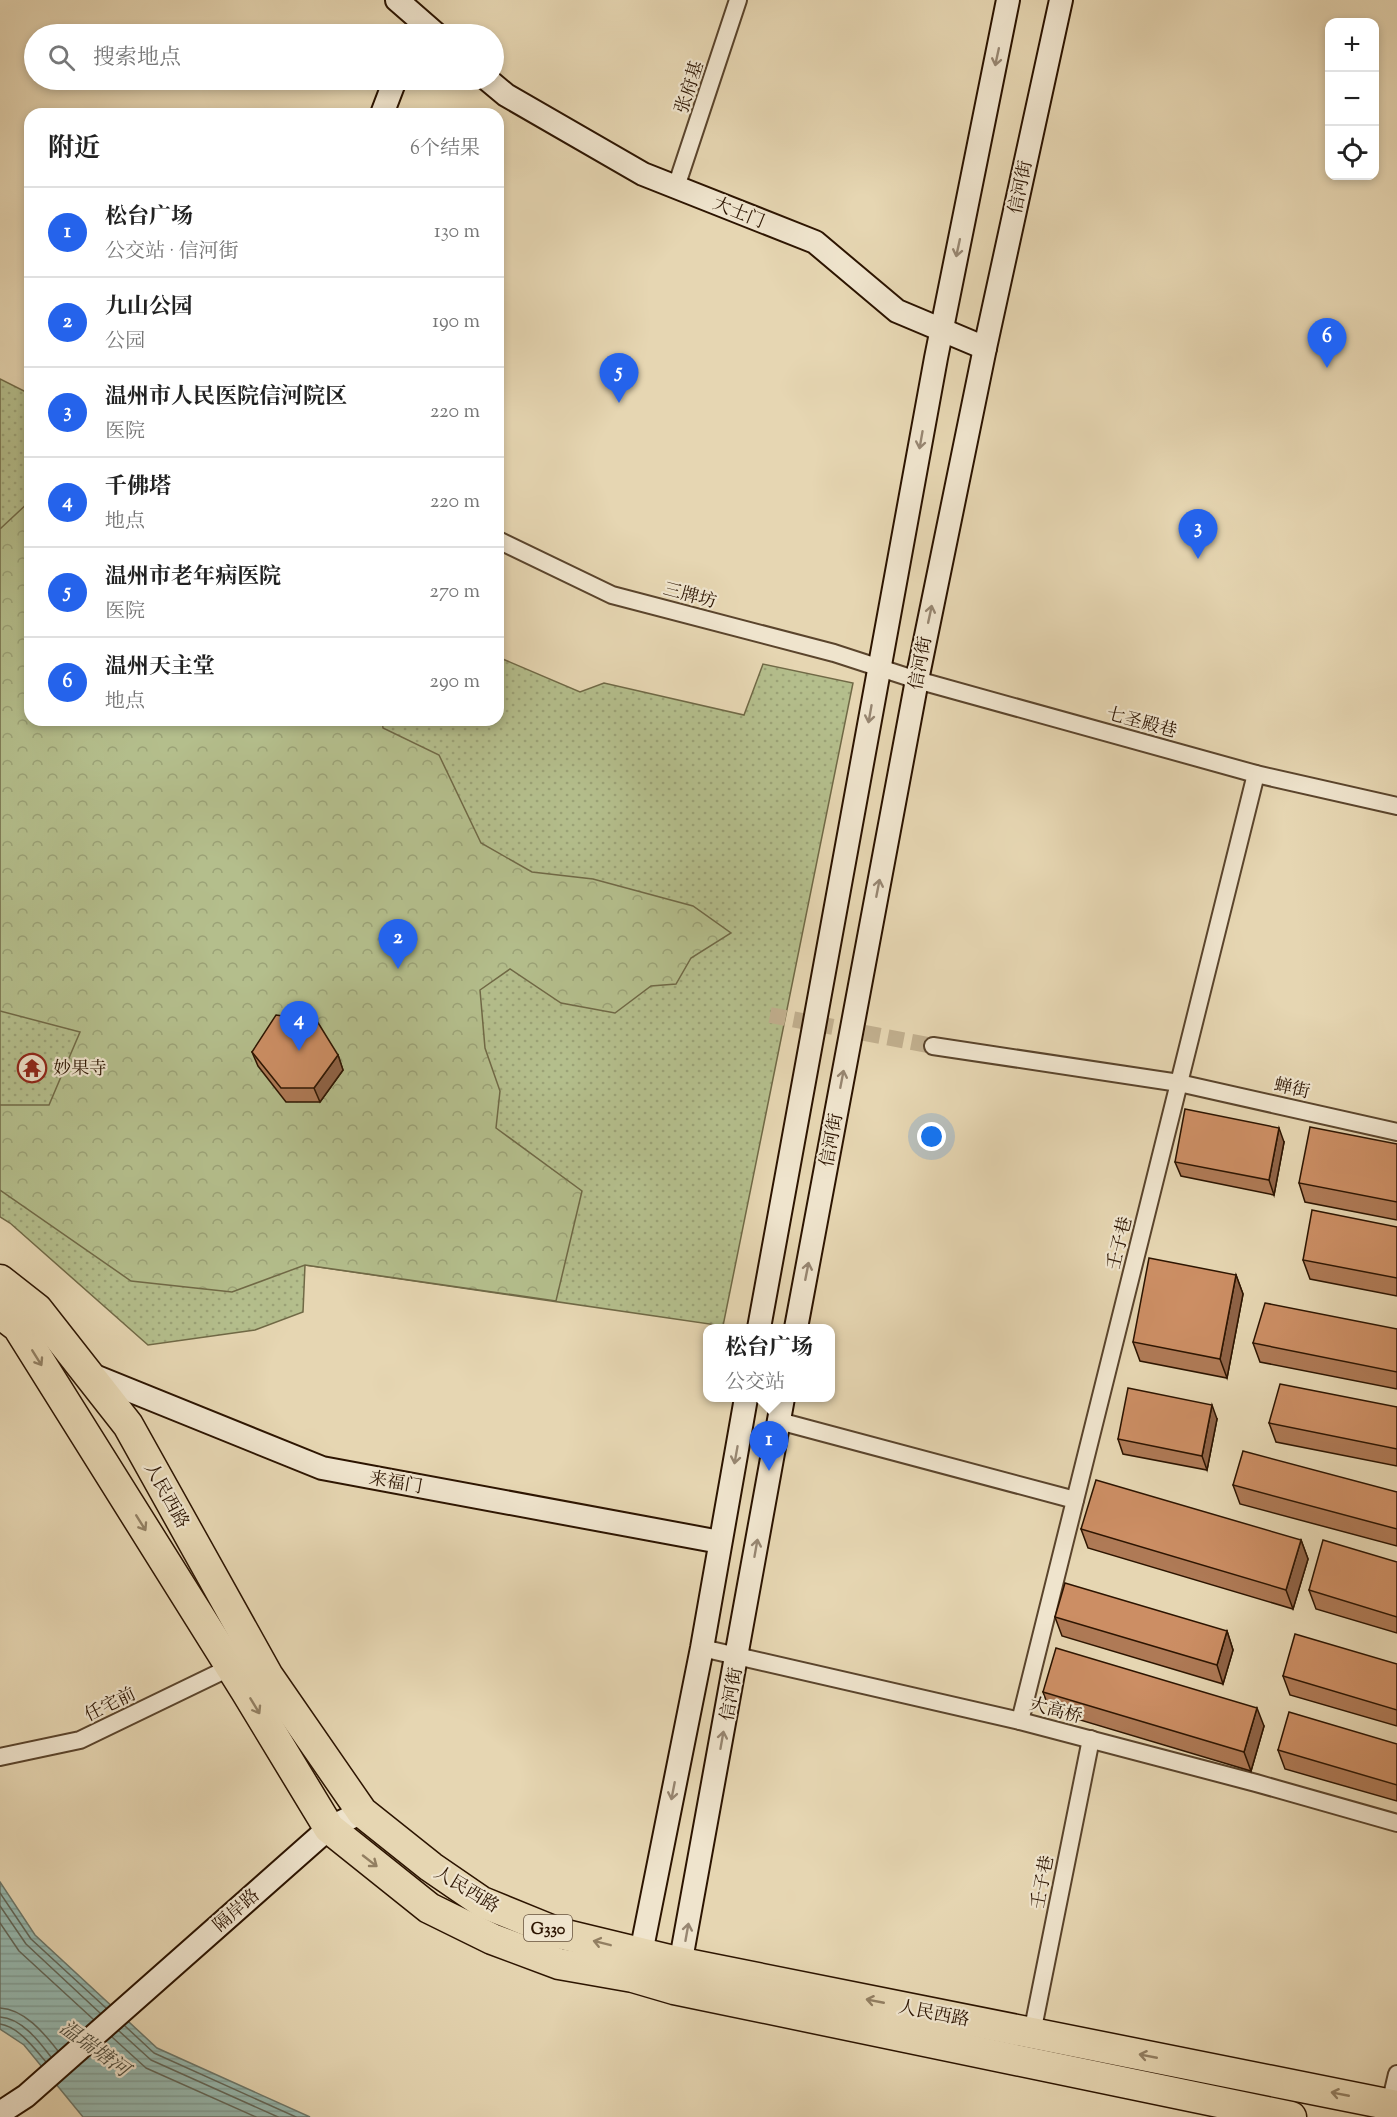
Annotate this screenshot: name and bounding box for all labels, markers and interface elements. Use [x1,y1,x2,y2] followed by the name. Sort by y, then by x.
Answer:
[1325,18,1379,180] map controls
[1325,18,1379,72] button: +
[24,24,504,90] search box
[45,41,78,74] icon: search
[93,43,181,75] text: 搜索地点
[991,47,1002,67] one-way arrow
[670,58,712,117] street label: 张府基
[1325,72,1379,126] button: −
[1325,126,1379,180] button: locate
[48,131,100,168] text: 附近
[410,135,480,164] text: 6个结果
[1004,158,1040,217] street label: 信河街
[708,192,768,236] street label: 大士门
[105,202,193,234] text: 松台广场
[64,218,71,247] text: 1
[434,218,480,247] text: 130 m
[105,238,239,267] text: 公交站 · 信河街
[952,238,963,258] one-way arrow
[105,292,193,324] text: 九山公园
[63,308,72,337] text: 2
[432,308,480,337] text: 190 m
[1308,318,1346,368] pin: 6
[105,328,145,357] text: 公园
[600,354,638,403] pin: 5
[105,382,347,414] text: 温州市人民医院信河院区
[63,398,72,427] text: 3
[430,398,480,427] text: 220 m
[105,418,145,447] text: 医院
[915,429,926,449] one-way arrow
[105,472,171,504] text: 千佛塔
[62,488,73,517] text: 4
[430,488,480,517] text: 220 m
[105,508,145,537] text: 地点
[1178,510,1218,559] pin: 3
[105,562,281,594] text: 温州市老年病医院
[660,577,719,616] street label: 三牌坊
[64,578,71,607] text: 5
[430,578,480,607] text: 270 m
[105,598,145,627] text: 医院
[925,604,936,624] one-way arrow
[904,634,940,692] street label: 信河街
[105,652,215,684] text: 温州天主堂
[63,668,72,697] text: 6
[430,668,480,697] text: 290 m
[105,688,145,717] text: 地点
[1103,702,1180,746] street label: 七圣殿巷
[864,704,875,723] one-way arrow
[873,878,884,898] one-way arrow
[378,920,418,969] pin: 2
[280,1002,318,1051] pin: 4
[16,1052,48,1084] temple icon: 妙果寺
[53,1057,107,1083] place label: 妙果寺
[837,1070,848,1090] one-way arrow
[1271,1073,1312,1107] street label: 蝉街
[815,1111,851,1169] street label: 信河街
[917,1122,946,1151] your location
[1102,1214,1140,1273] street label: 壬子巷
[802,1262,813,1281] one-way arrow
[703,1324,835,1402] popup
[725,1333,813,1365] text: 松台广场
[30,1349,43,1366] one-way arrow
[725,1369,785,1398] text: 公交站
[750,1422,788,1471] pin: 1
[730,1445,741,1464] one-way arrow
[136,1458,194,1534] street label: 人民西路
[367,1466,424,1501] street label: 来福门
[135,1514,147,1531] one-way arrow
[751,1539,762,1559] one-way arrow
[715,1666,750,1723] street label: 信河街
[81,1682,141,1729] street label: 任宅前
[1026,1692,1085,1731] street label: 大高桥
[249,1697,261,1714] one-way arrow
[717,1731,728,1751] one-way arrow
[667,1781,678,1801] one-way arrow
[1026,1853,1062,1911] street label: 壬子巷
[361,1854,377,1867] one-way arrow
[428,1861,504,1920] street label: 人民西路
[208,1884,266,1939] street label: 隔岸路
[524,1915,572,1941] road number: G330
[682,1923,693,1942] one-way arrow
[593,1937,612,1949] one-way arrow
[866,1995,885,2006] one-way arrow
[896,1995,971,2035] street label: 人民西路
[53,2015,137,2087] water label: 温瑞塘河
[1139,2050,1159,2061] one-way arrow
[1330,2088,1350,2099] one-way arrow

